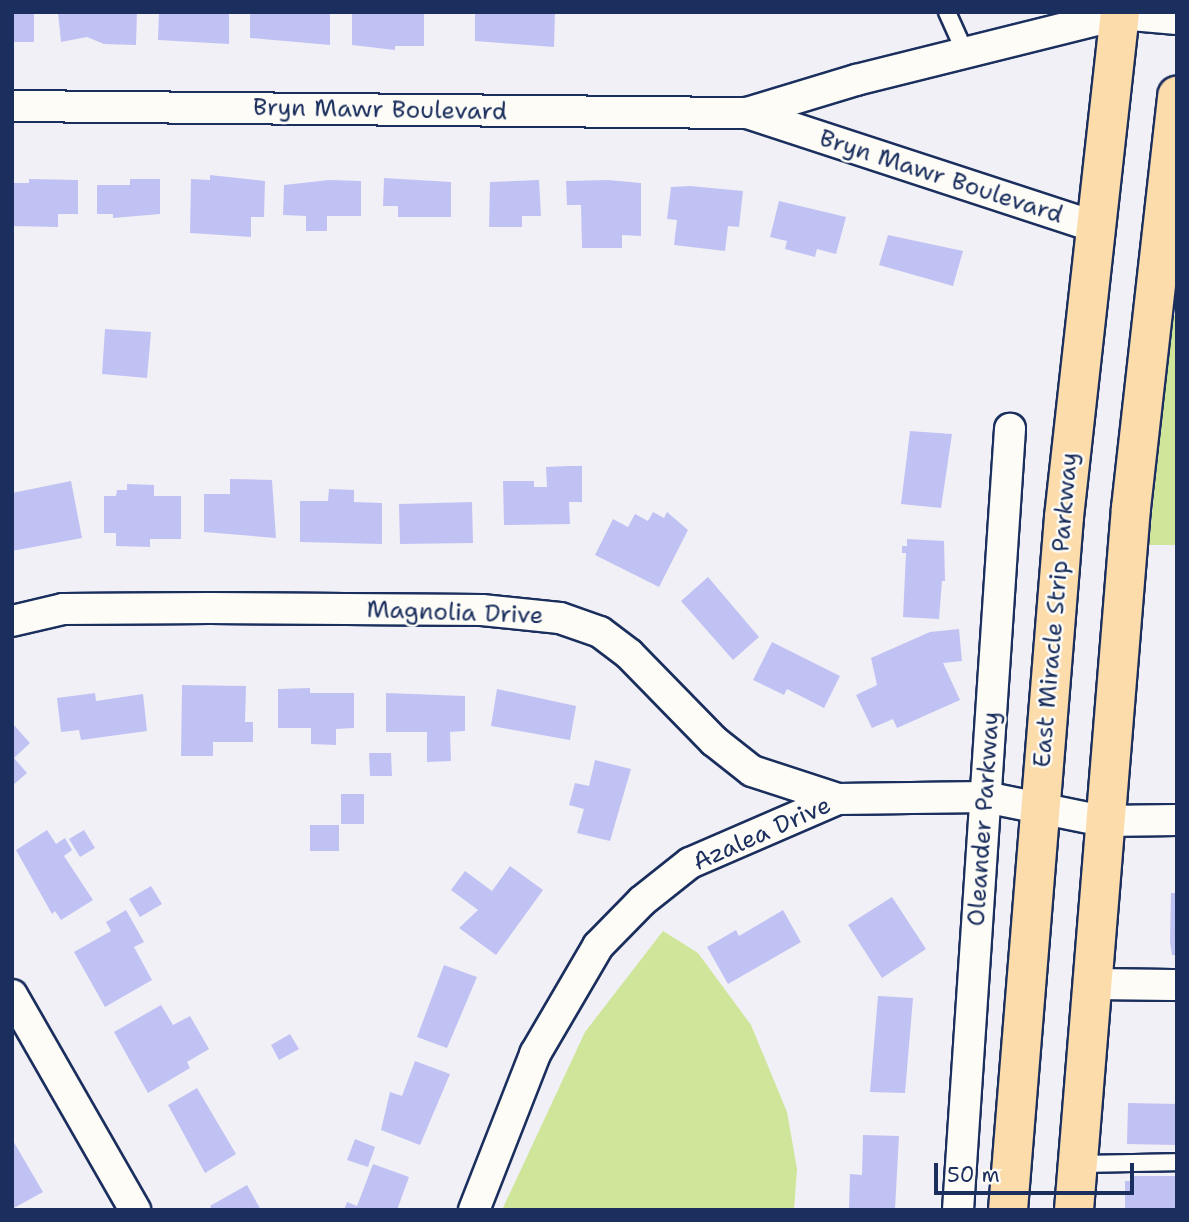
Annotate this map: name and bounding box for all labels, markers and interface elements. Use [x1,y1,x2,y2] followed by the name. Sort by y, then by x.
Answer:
[253,93,507,127] street label: Bryn Mawr Boulevard
[816,124,1066,230] street label: Bryn Mawr Boulevard
[1028,451,1084,769] street label: East Miracle Strip Parkway
[366,596,544,630] street label: Magnolia Drive
[962,711,1006,927] street label: Oleander Parkway
[689,791,835,877] street label: Azalea Drive
[937,1148,1136,1192] scale bar
[947,1161,1000,1189] text: 50 m

